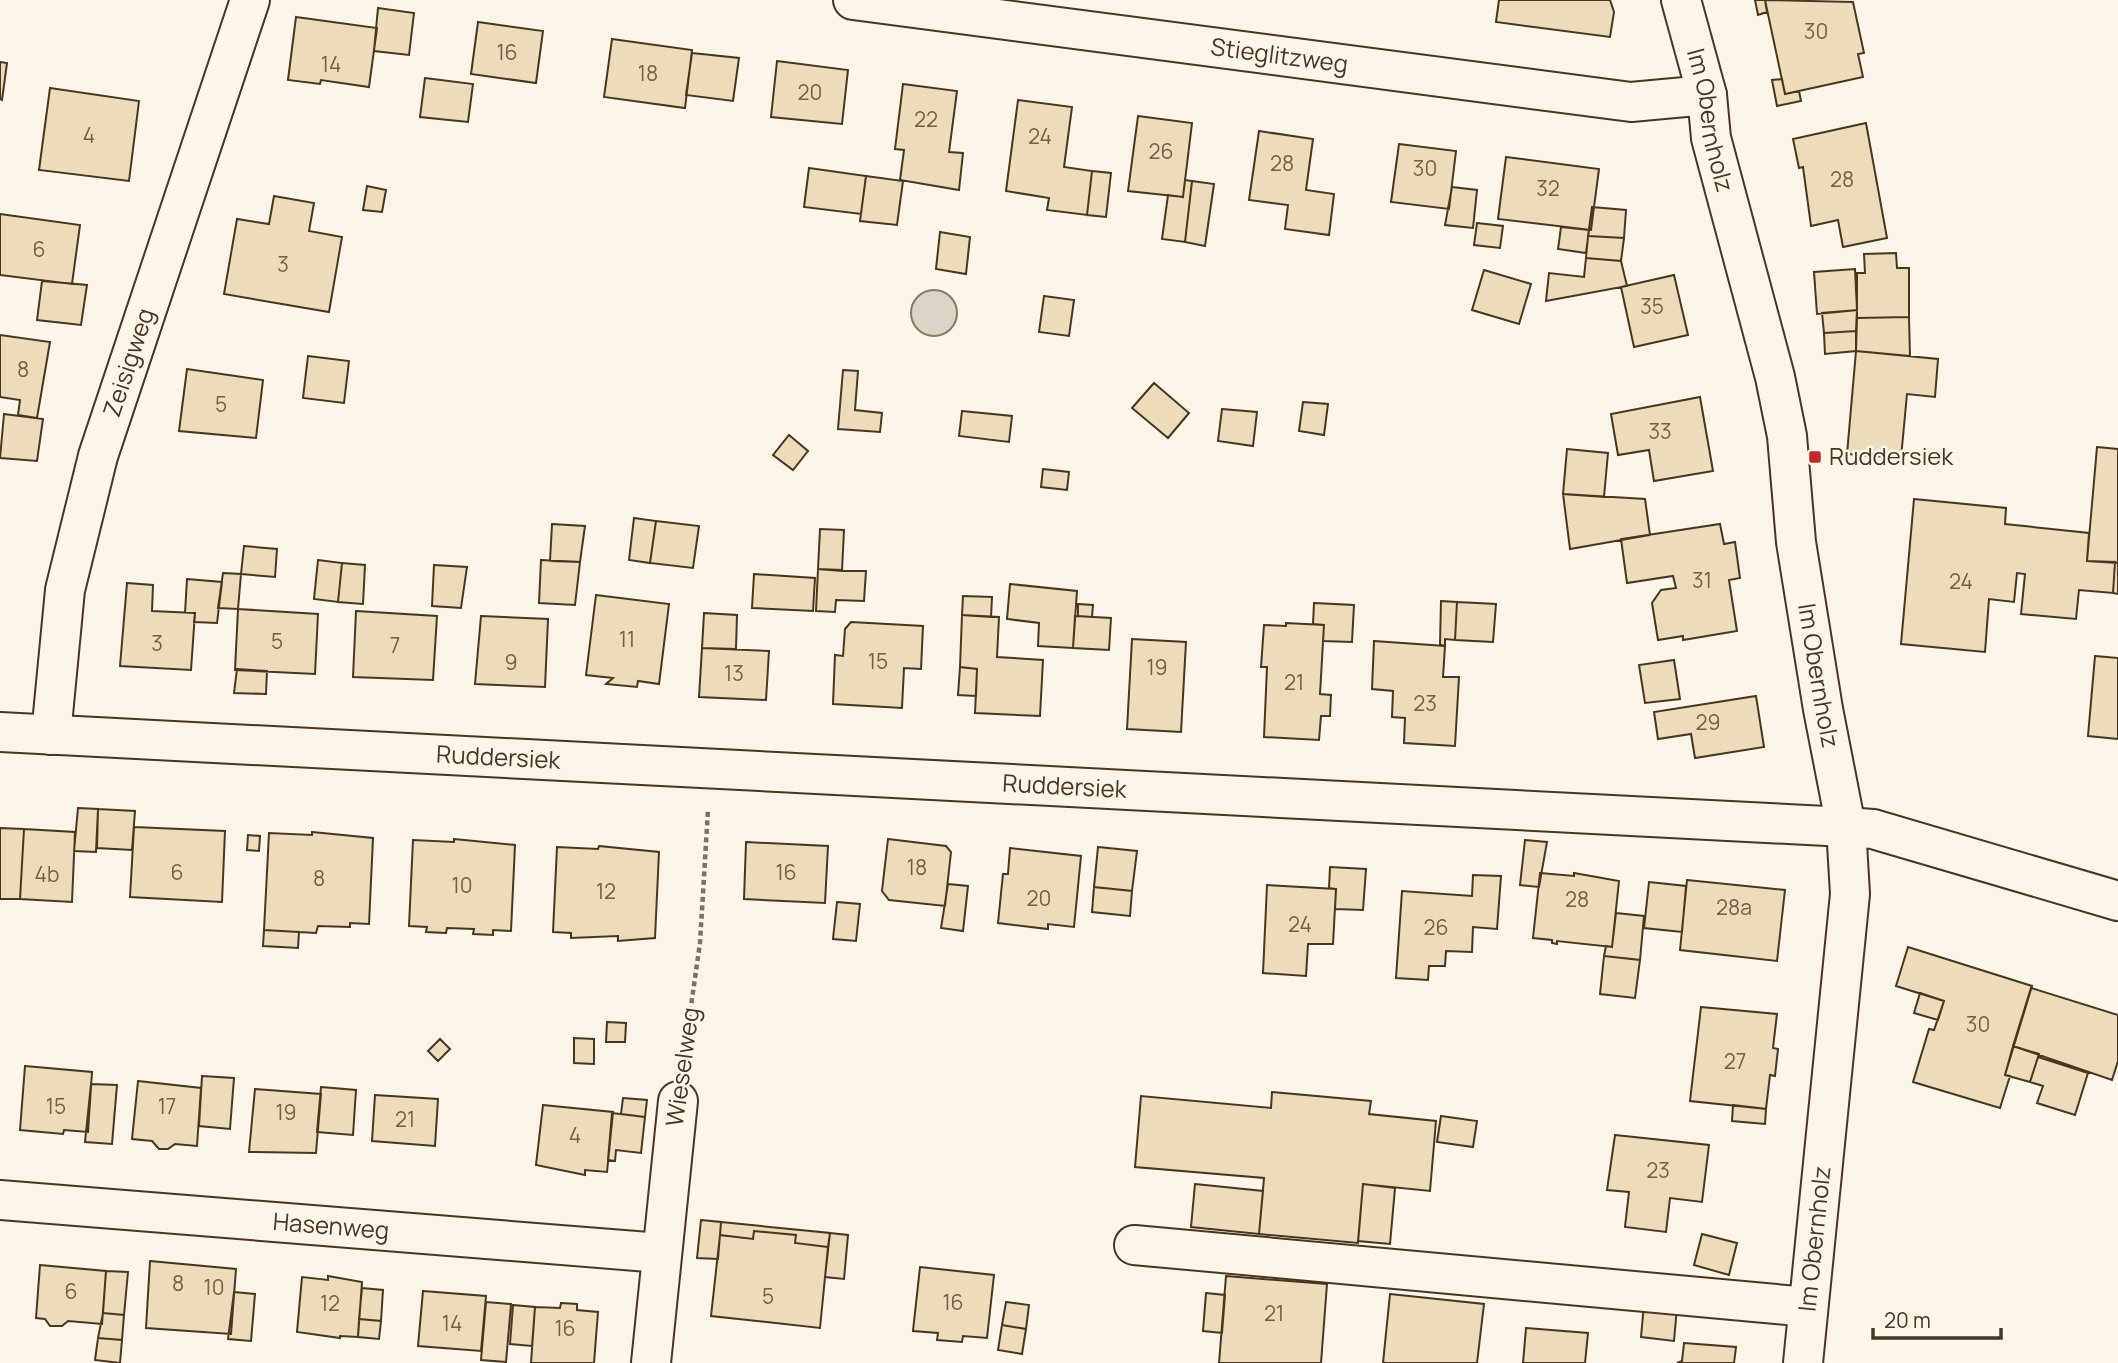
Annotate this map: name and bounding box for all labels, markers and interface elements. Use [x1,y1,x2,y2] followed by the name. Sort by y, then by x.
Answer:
[1804,17,1828,45] house number: 30
[1209,29,1350,80] street label: Stieglitzweg
[496,38,518,66] house number: 16
[1680,44,1743,195] street label: Im Obernholz
[321,50,341,78] house number: 14
[638,59,658,87] house number: 18
[798,78,822,106] house number: 20
[914,105,938,133] house number: 22
[83,121,95,149] house number: 4
[1028,122,1052,150] house number: 24
[1148,137,1174,165] house number: 26
[1270,149,1294,177] house number: 28
[1413,154,1437,182] house number: 30
[1830,165,1854,193] house number: 28
[1536,174,1560,202] house number: 32
[32,235,46,263] house number: 6
[277,250,289,278] house number: 3
[1640,292,1664,320] house number: 35
[94,303,161,421] street label: Zeisigweg
[17,355,29,383] house number: 8
[215,390,227,418] house number: 5
[1648,417,1672,445] house number: 33
[1829,439,1954,472] place label: Ruddersiek
[1807,449,1823,465] marker: Ruddersiek
[1692,566,1712,594] house number: 31
[1949,567,1973,595] house number: 24
[1791,601,1848,750] street label: Im Obernholz
[619,625,635,653] house number: 11
[271,627,283,655] house number: 5
[151,629,163,657] house number: 3
[390,631,400,659] house number: 7
[868,647,888,675] house number: 15
[504,648,518,676] house number: 9
[1146,653,1168,681] house number: 19
[724,659,744,687] house number: 13
[1284,668,1304,696] house number: 21
[1413,689,1437,717] house number: 23
[1695,708,1721,736] house number: 29
[436,736,562,776] street label: Ruddersiek
[1002,766,1129,805] street label: Ruddersiek
[907,853,927,881] house number: 18
[170,858,184,886] house number: 6
[775,858,797,886] house number: 16
[35,860,59,888] house number: 4b
[313,864,325,892] house number: 8
[452,871,473,899] house number: 10
[596,877,616,905] house number: 12
[1027,884,1051,912] house number: 20
[1565,885,1589,913] house number: 28
[1716,893,1752,921] house number: 28a
[1288,910,1312,938] house number: 24
[1423,913,1449,941] house number: 26
[657,1005,706,1129] street label: Wieselweg
[1966,1010,1990,1038] house number: 30
[1724,1047,1746,1075] house number: 27
[46,1092,66,1120] house number: 15
[158,1092,176,1120] house number: 17
[275,1098,297,1126] house number: 19
[395,1105,415,1133] house number: 21
[569,1121,581,1149] house number: 4
[1646,1156,1670,1184] house number: 23
[1789,1165,1838,1313] street label: Im Obernholz
[272,1204,390,1246] street label: Hasenweg
[172,1269,184,1297] house number: 8
[204,1273,225,1301] house number: 10
[64,1277,78,1305] house number: 6
[762,1282,774,1310] house number: 5
[942,1288,964,1316] house number: 16
[320,1289,340,1317] house number: 12
[1873,1296,2001,1340] scale bar
[1264,1299,1284,1327] house number: 21
[1884,1306,1931,1334] text: 20 m
[442,1309,462,1337] house number: 14
[554,1314,576,1342] house number: 16

